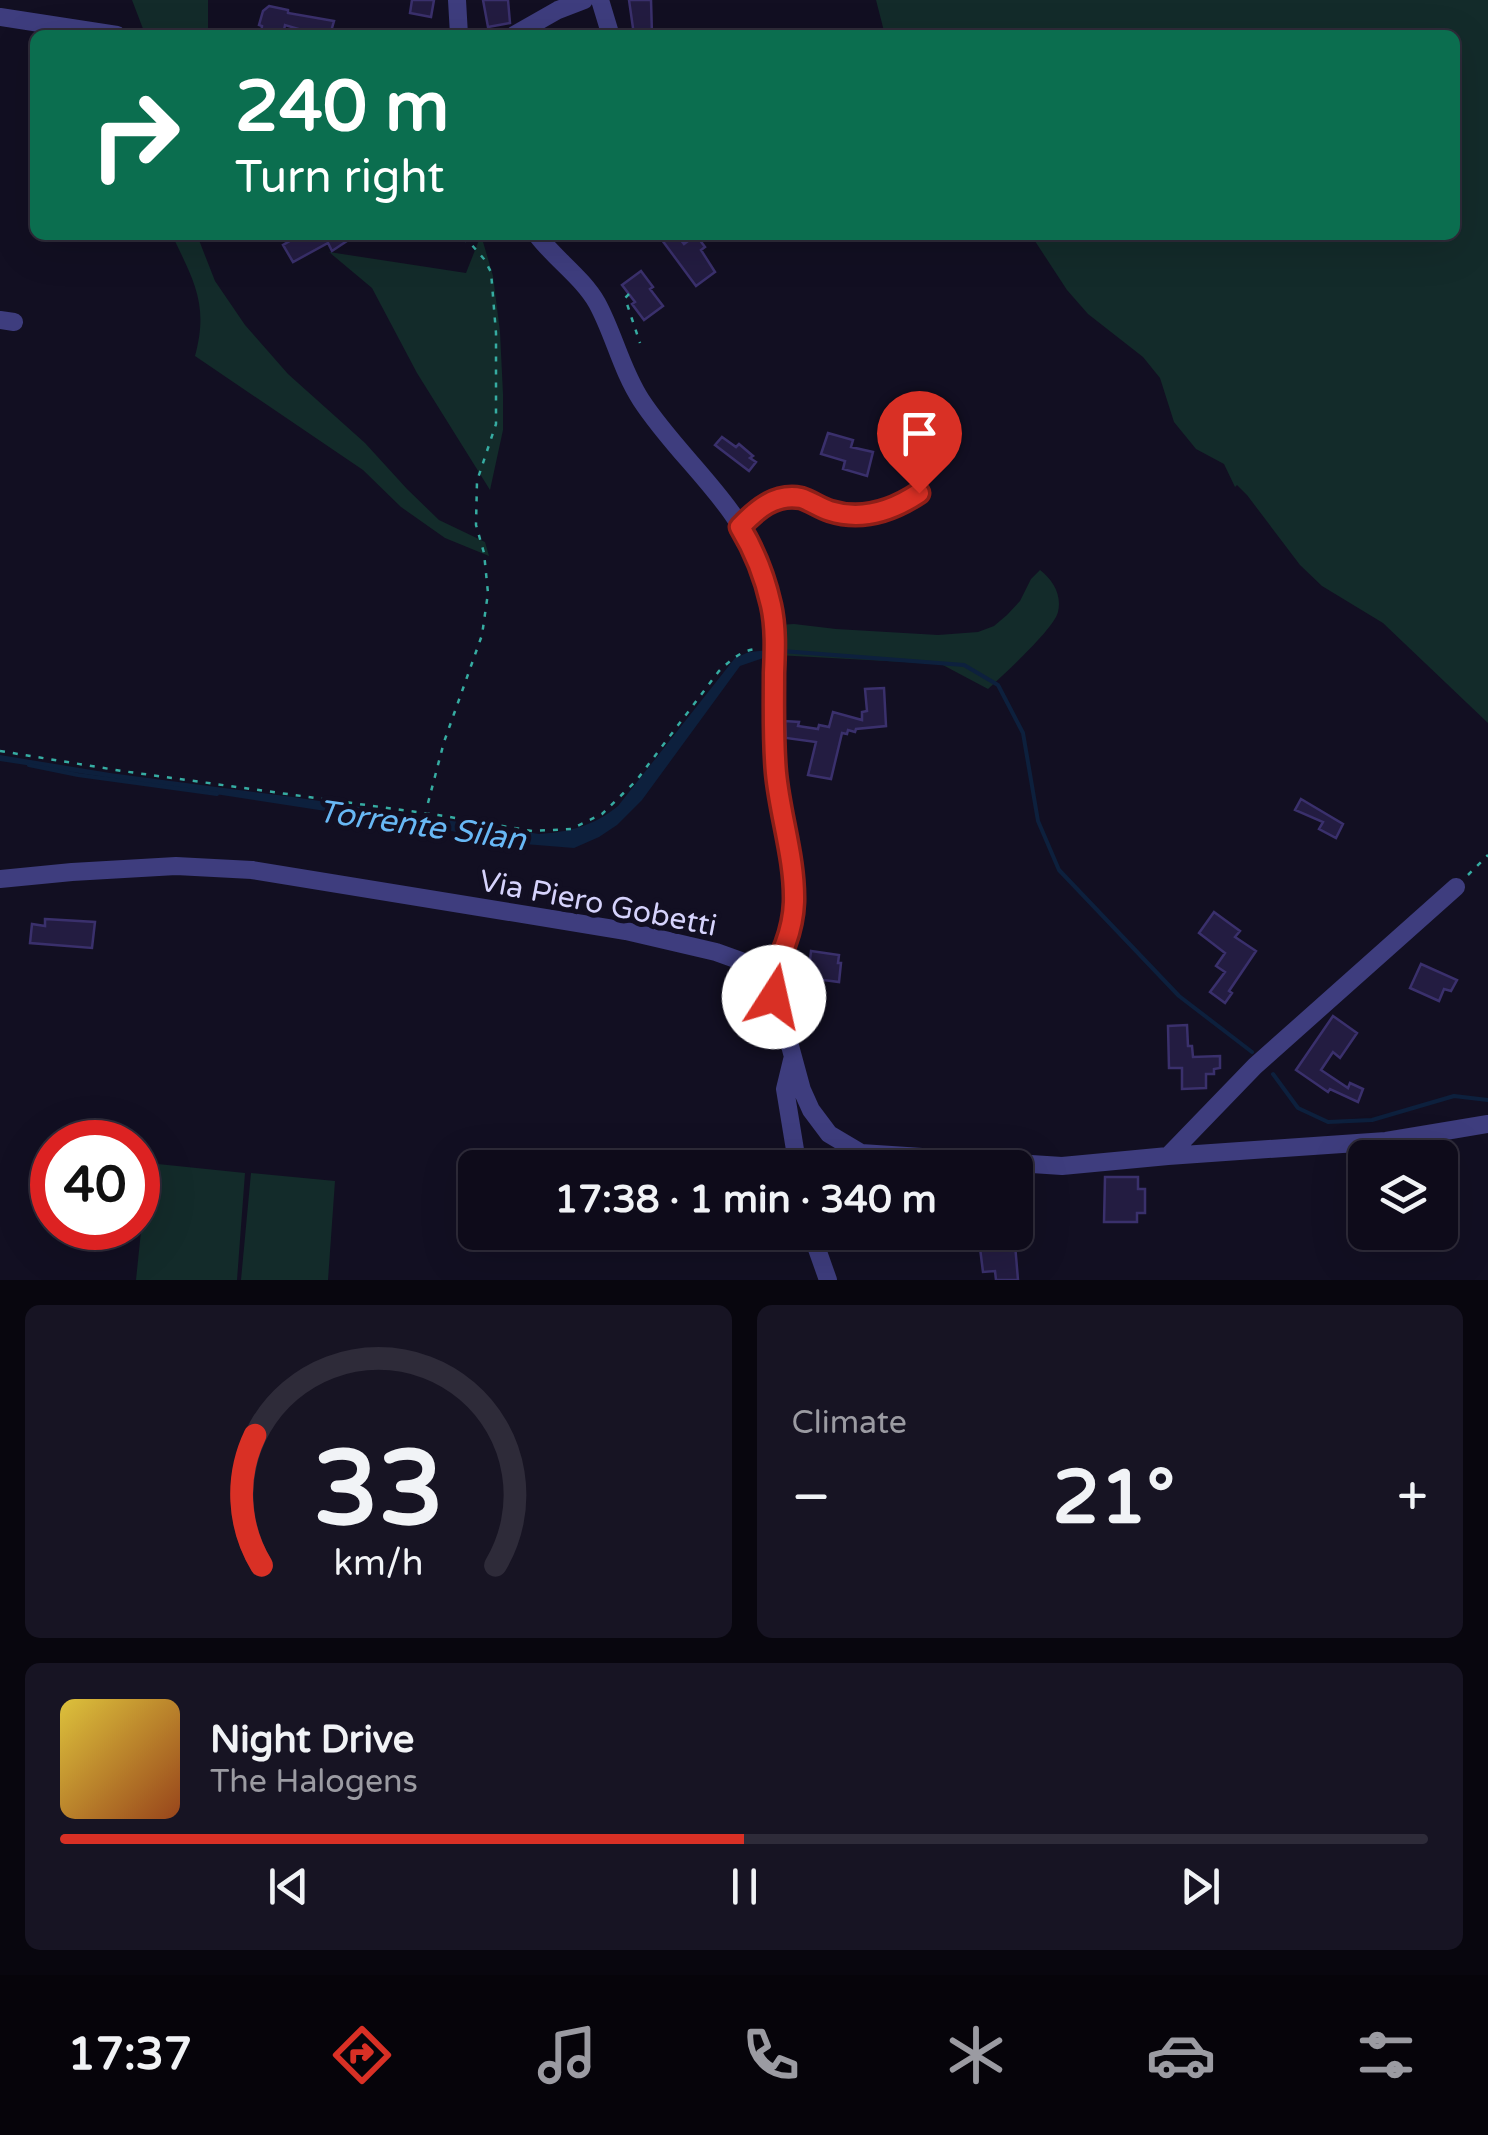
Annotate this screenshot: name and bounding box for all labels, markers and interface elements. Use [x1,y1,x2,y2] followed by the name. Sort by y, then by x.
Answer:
[235,66,449,150] text: 240 m
[70,70,200,200] icon: right
[235,151,444,205] text: Turn right
[877,391,962,494] pin
[892,406,947,461] icon: arrive
[316,793,530,860] water label: Torrente Silan
[476,862,720,945] street label: Via Piero Gobetti
[722,945,826,1049] position arrow
[30,1120,160,1250] speed limit sign: 40
[1348,1140,1458,1250] map controls
[1348,1140,1458,1250] button: layers
[554,1177,937,1223] text: 17:38 · 1 min · 340 m
[792,1404,907,1442] text: Climate
[313,1428,444,1553] text: 33
[1053,1453,1175,1543] text: 21°
[792,1465,831,1531] text: −
[1397,1465,1428,1531] text: +
[333,1542,423,1585] text: km/h
[210,1717,414,1763] text: Night Drive
[210,1763,418,1801] text: The Halogens
[261,1859,316,1914] icon: previous
[717,1859,772,1914] icon: pause
[1173,1859,1228,1914] icon: next
[327,2020,397,2090] icon: directions
[532,2020,602,2090] icon: music
[736,2020,806,2090] icon: phone
[941,2020,1011,2090] icon: climate
[1146,2020,1216,2090] icon: car
[1351,2020,1421,2090] icon: filters
[67,2028,192,2082] text: 17:37

